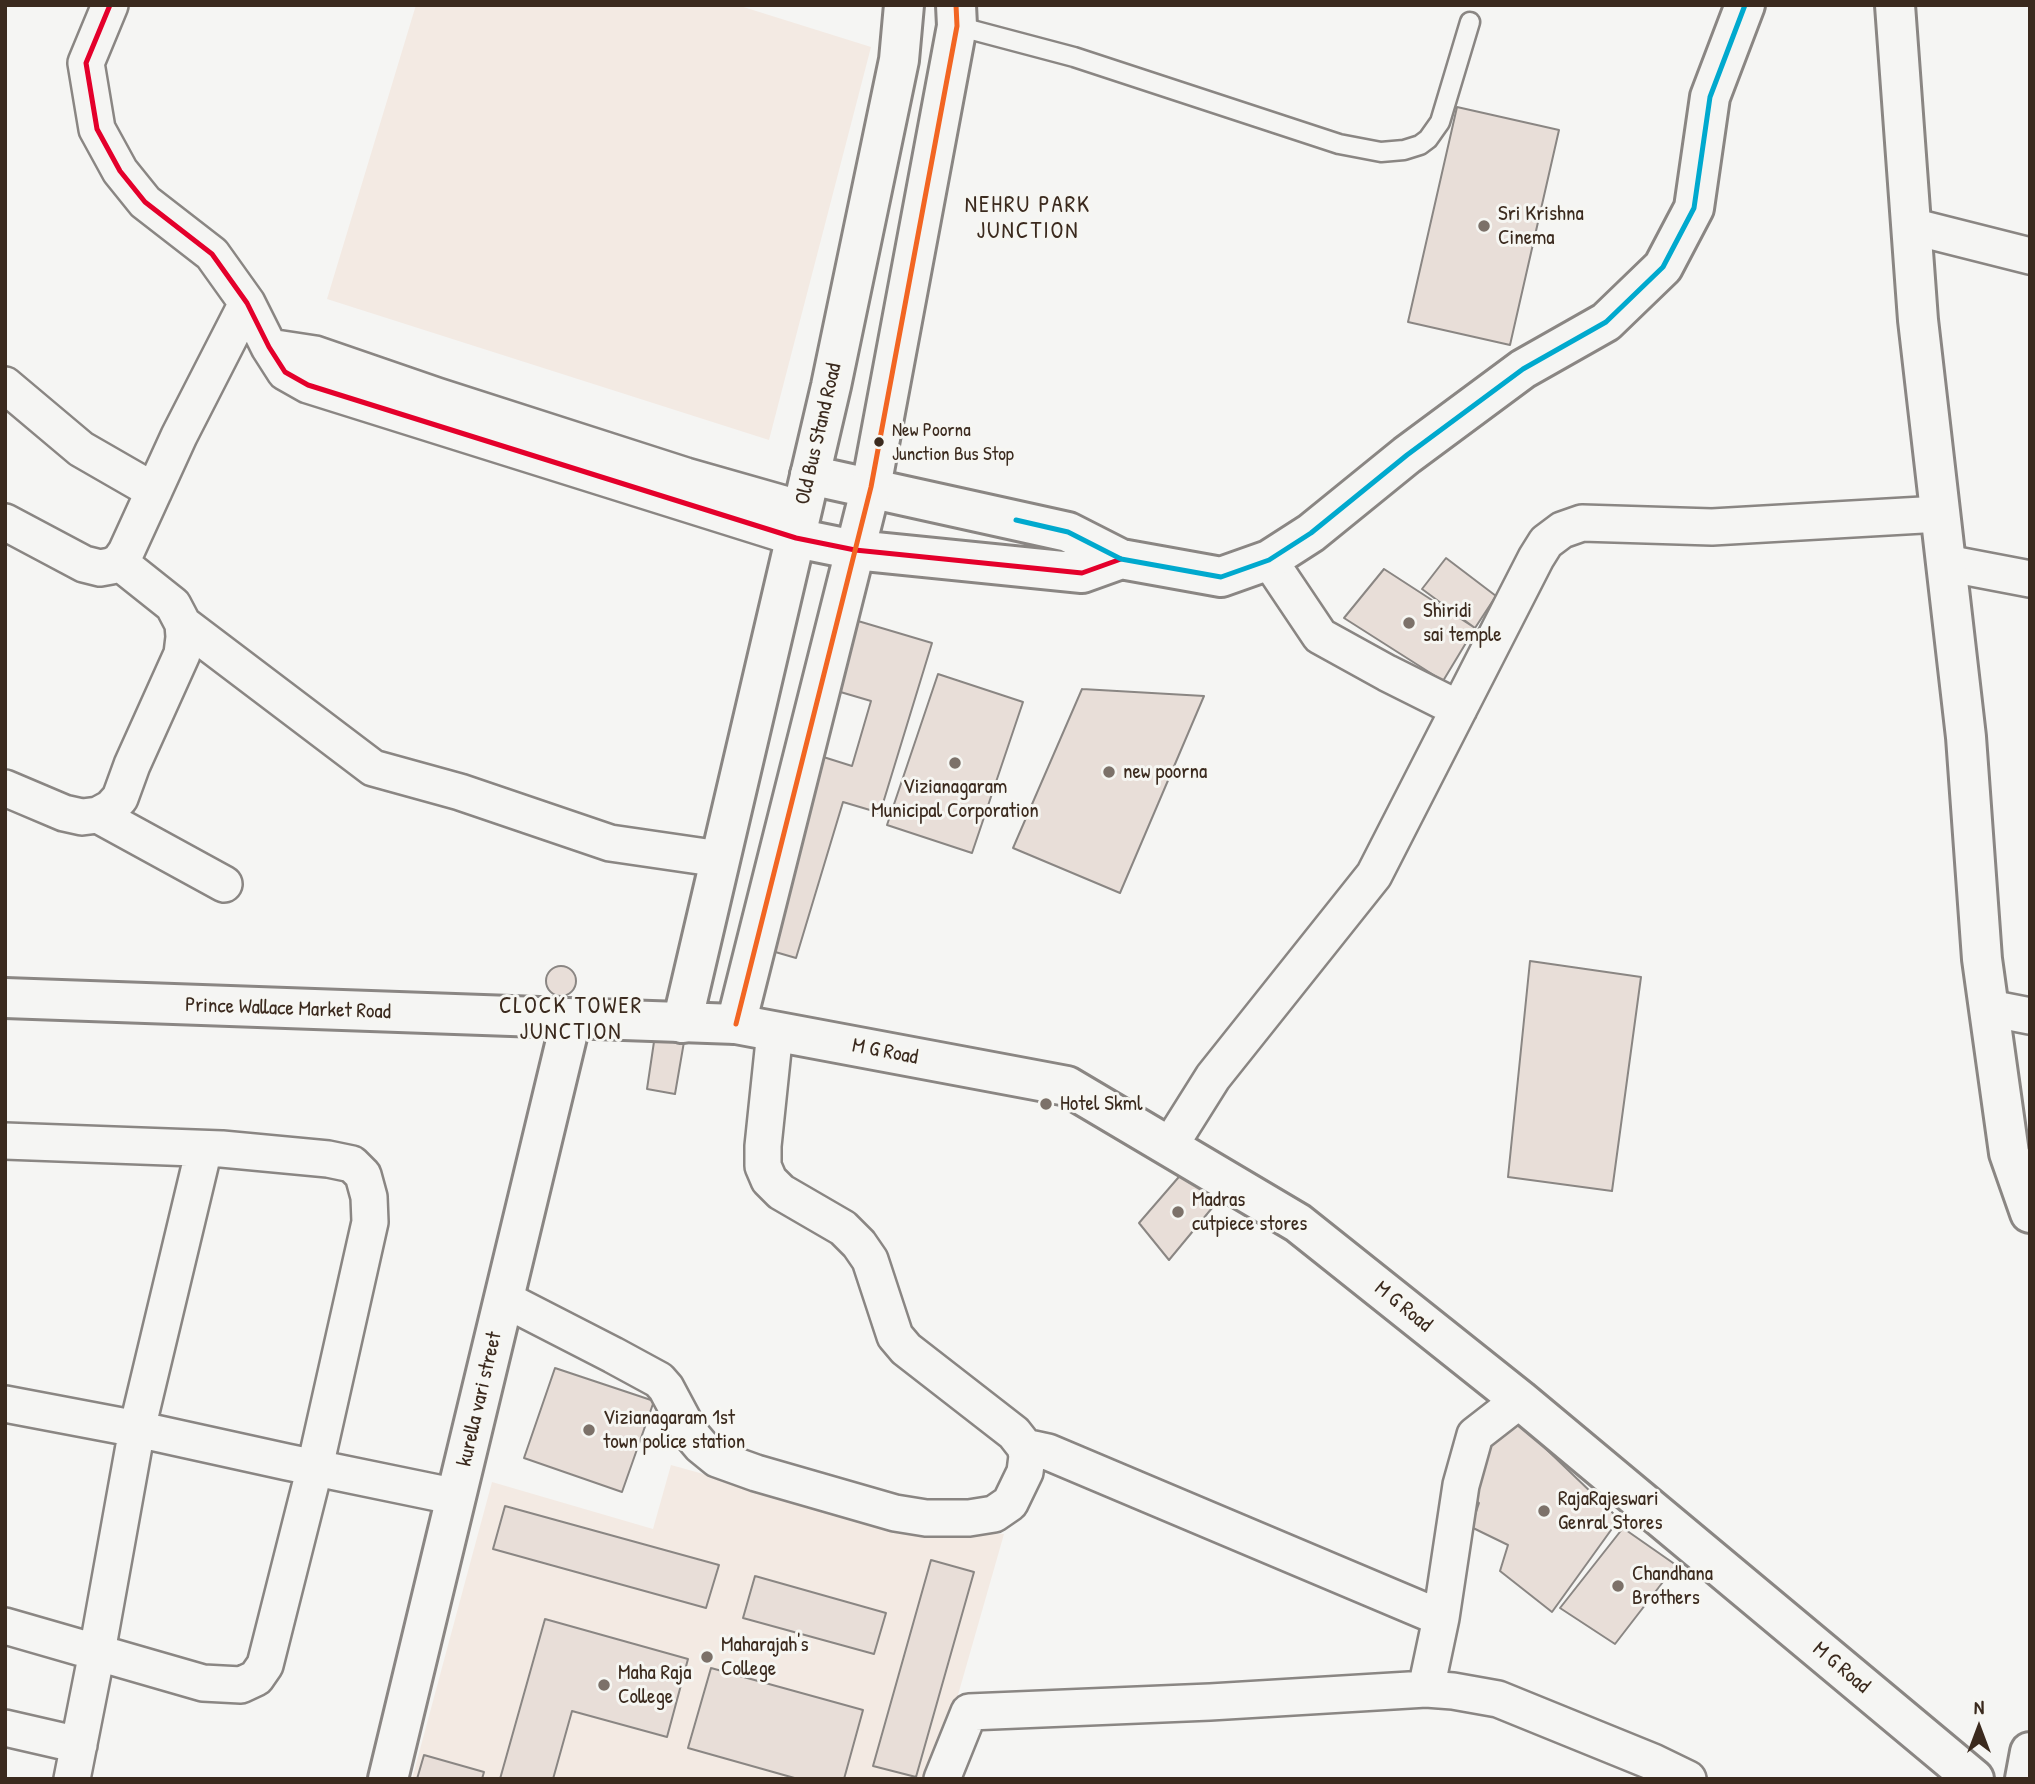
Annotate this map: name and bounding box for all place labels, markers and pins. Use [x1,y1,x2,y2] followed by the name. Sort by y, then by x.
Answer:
[1498,201,1584,251] place label: Sri Krishna Cinema
[1476,218,1492,234] marker: Sri Krishna Cinema
[892,420,1014,464] place label: New Poorna Junction Bus Stop
[872,435,886,449] marker: New Poorna Junction Bus Stop
[1423,598,1502,648] place label: Shiridi sai temple
[1401,615,1417,631] marker: Shiridi sai temple
[947,755,963,771] marker: Vizianagaram Municipal Corporation
[1123,759,1207,785] place label: new poorna
[1101,764,1117,780] marker: new poorna
[871,774,1039,824] place label: Vizianagaram Municipal Corporation
[1060,1091,1143,1117] place label: Hotel Skml
[1038,1096,1054,1112] marker: Hotel Skml
[1192,1187,1307,1237] place label: Madras cutpiece stores
[1170,1204,1186,1220] marker: Madras cutpiece stores
[603,1405,745,1455] place label: Vizianagaram 1st town police station
[581,1422,597,1438] marker: Vizianagaram 1st town police station
[1558,1486,1663,1536] place label: RajaRajeswari Genral Stores
[1536,1503,1552,1519] marker: RajaRajeswari Genral Stores
[1632,1561,1713,1611] place label: Chandhana Brothers
[1610,1578,1626,1594] marker: Chandhana Brothers
[721,1632,809,1682] place label: Maharajah's College
[699,1649,715,1665] marker: Maharajah's College
[618,1660,692,1710] place label: Maha Raja College
[596,1677,612,1693] marker: Maha Raja College

